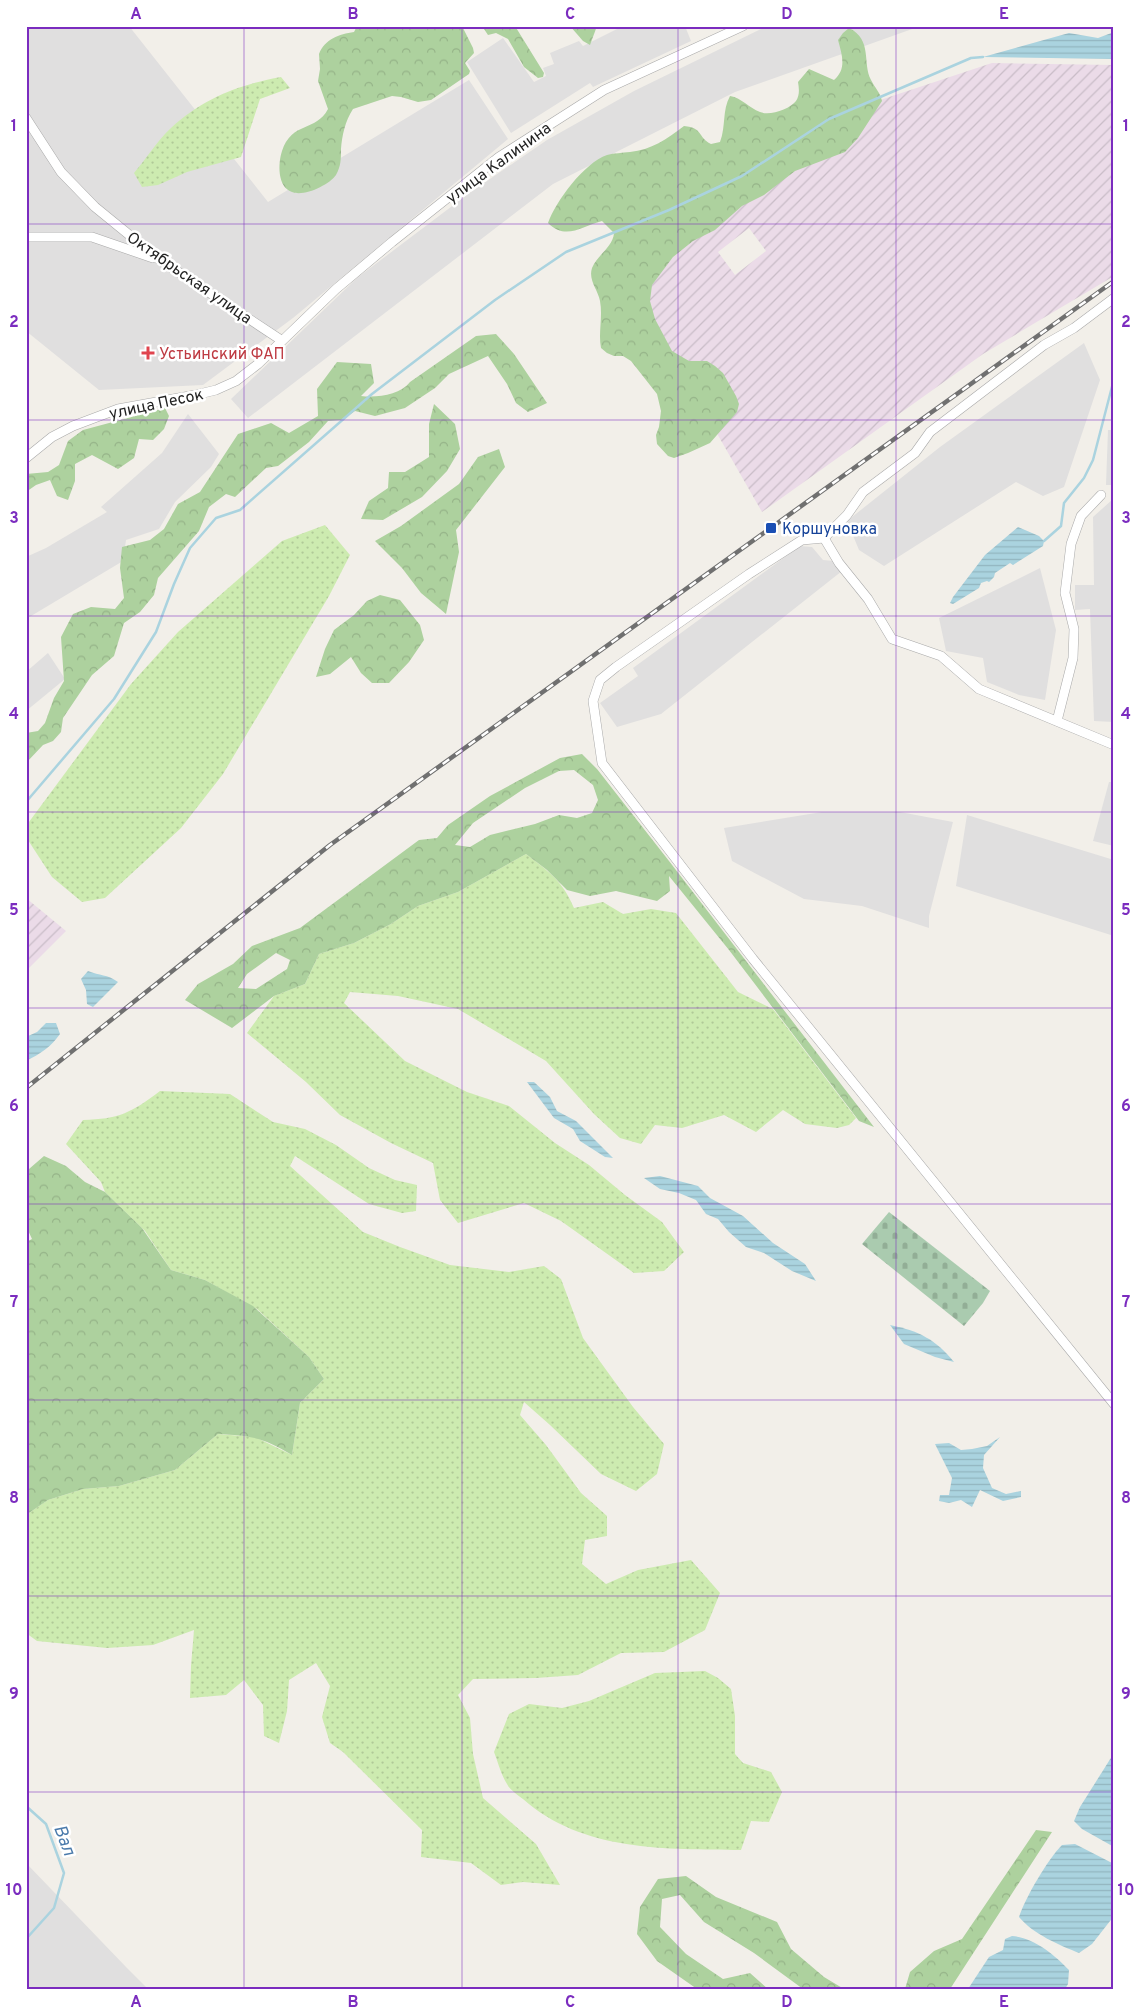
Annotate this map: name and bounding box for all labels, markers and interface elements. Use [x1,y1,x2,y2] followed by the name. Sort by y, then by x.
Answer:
[130,5,142,25] text: A
[347,5,359,25] text: B
[565,5,575,25] text: C
[781,5,793,25] text: D
[999,5,1009,25] text: E
[11,117,17,137] text: 1
[1123,117,1129,137] text: 1
[443,119,556,209] street label: улица Калинина
[122,228,255,329] street label: Октябрьская улица
[9,313,19,333] text: 2
[1121,313,1131,333] text: 2
[159,345,285,365] place label: Устьинский ФАП
[141,346,155,360] marker: Устьинский ФАП
[107,385,205,425] street label: улица Песок
[9,509,19,529] text: 3
[1121,509,1131,529] text: 3
[782,520,877,540] place label: Коршуновка
[764,521,778,535] marker: Коршуновка
[9,705,19,725] text: 4
[1121,705,1131,725] text: 4
[9,901,19,921] text: 5
[1121,901,1131,921] text: 5
[9,1097,19,1117] text: 6
[1121,1097,1131,1117] text: 6
[10,1293,18,1313] text: 7
[1122,1293,1130,1313] text: 7
[9,1489,19,1509] text: 8
[1121,1489,1131,1509] text: 8
[9,1685,19,1705] text: 9
[1121,1685,1131,1705] text: 9
[47,1822,80,1860] water label: Вал
[6,1881,22,1901] text: 10
[1118,1881,1134,1901] text: 10
[130,1993,142,2013] text: A
[347,1993,359,2013] text: B
[565,1993,575,2013] text: C
[781,1993,793,2013] text: D
[999,1993,1009,2013] text: E

